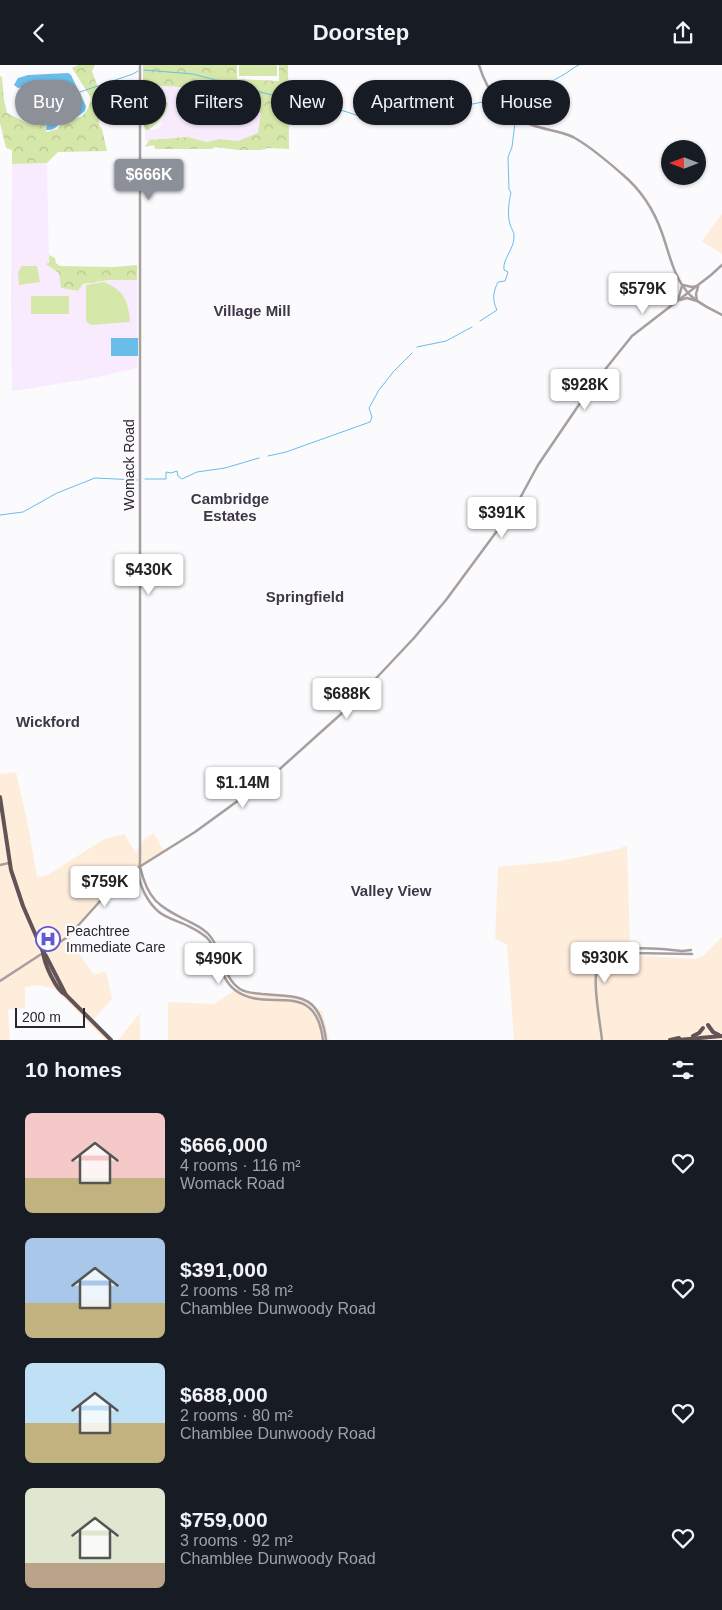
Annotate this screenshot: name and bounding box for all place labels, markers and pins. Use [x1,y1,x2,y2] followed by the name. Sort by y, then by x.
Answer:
[114,159,184,201] pin: $666K
[608,273,678,315] pin: $579K
[550,369,620,411] pin: $928K
[467,497,537,539] pin: $391K
[114,553,184,596] pin: $430K
[312,677,382,720] pin: $688K
[202,767,284,809] pin: $1.14M
[70,865,140,908] pin: $759K
[66,923,166,955] place label: Peachtree Immediate Care
[35,926,61,952] hospital icon: Peachtree Immediate Care
[570,941,640,984] pin: $930K
[184,943,254,985] pin: $490K

